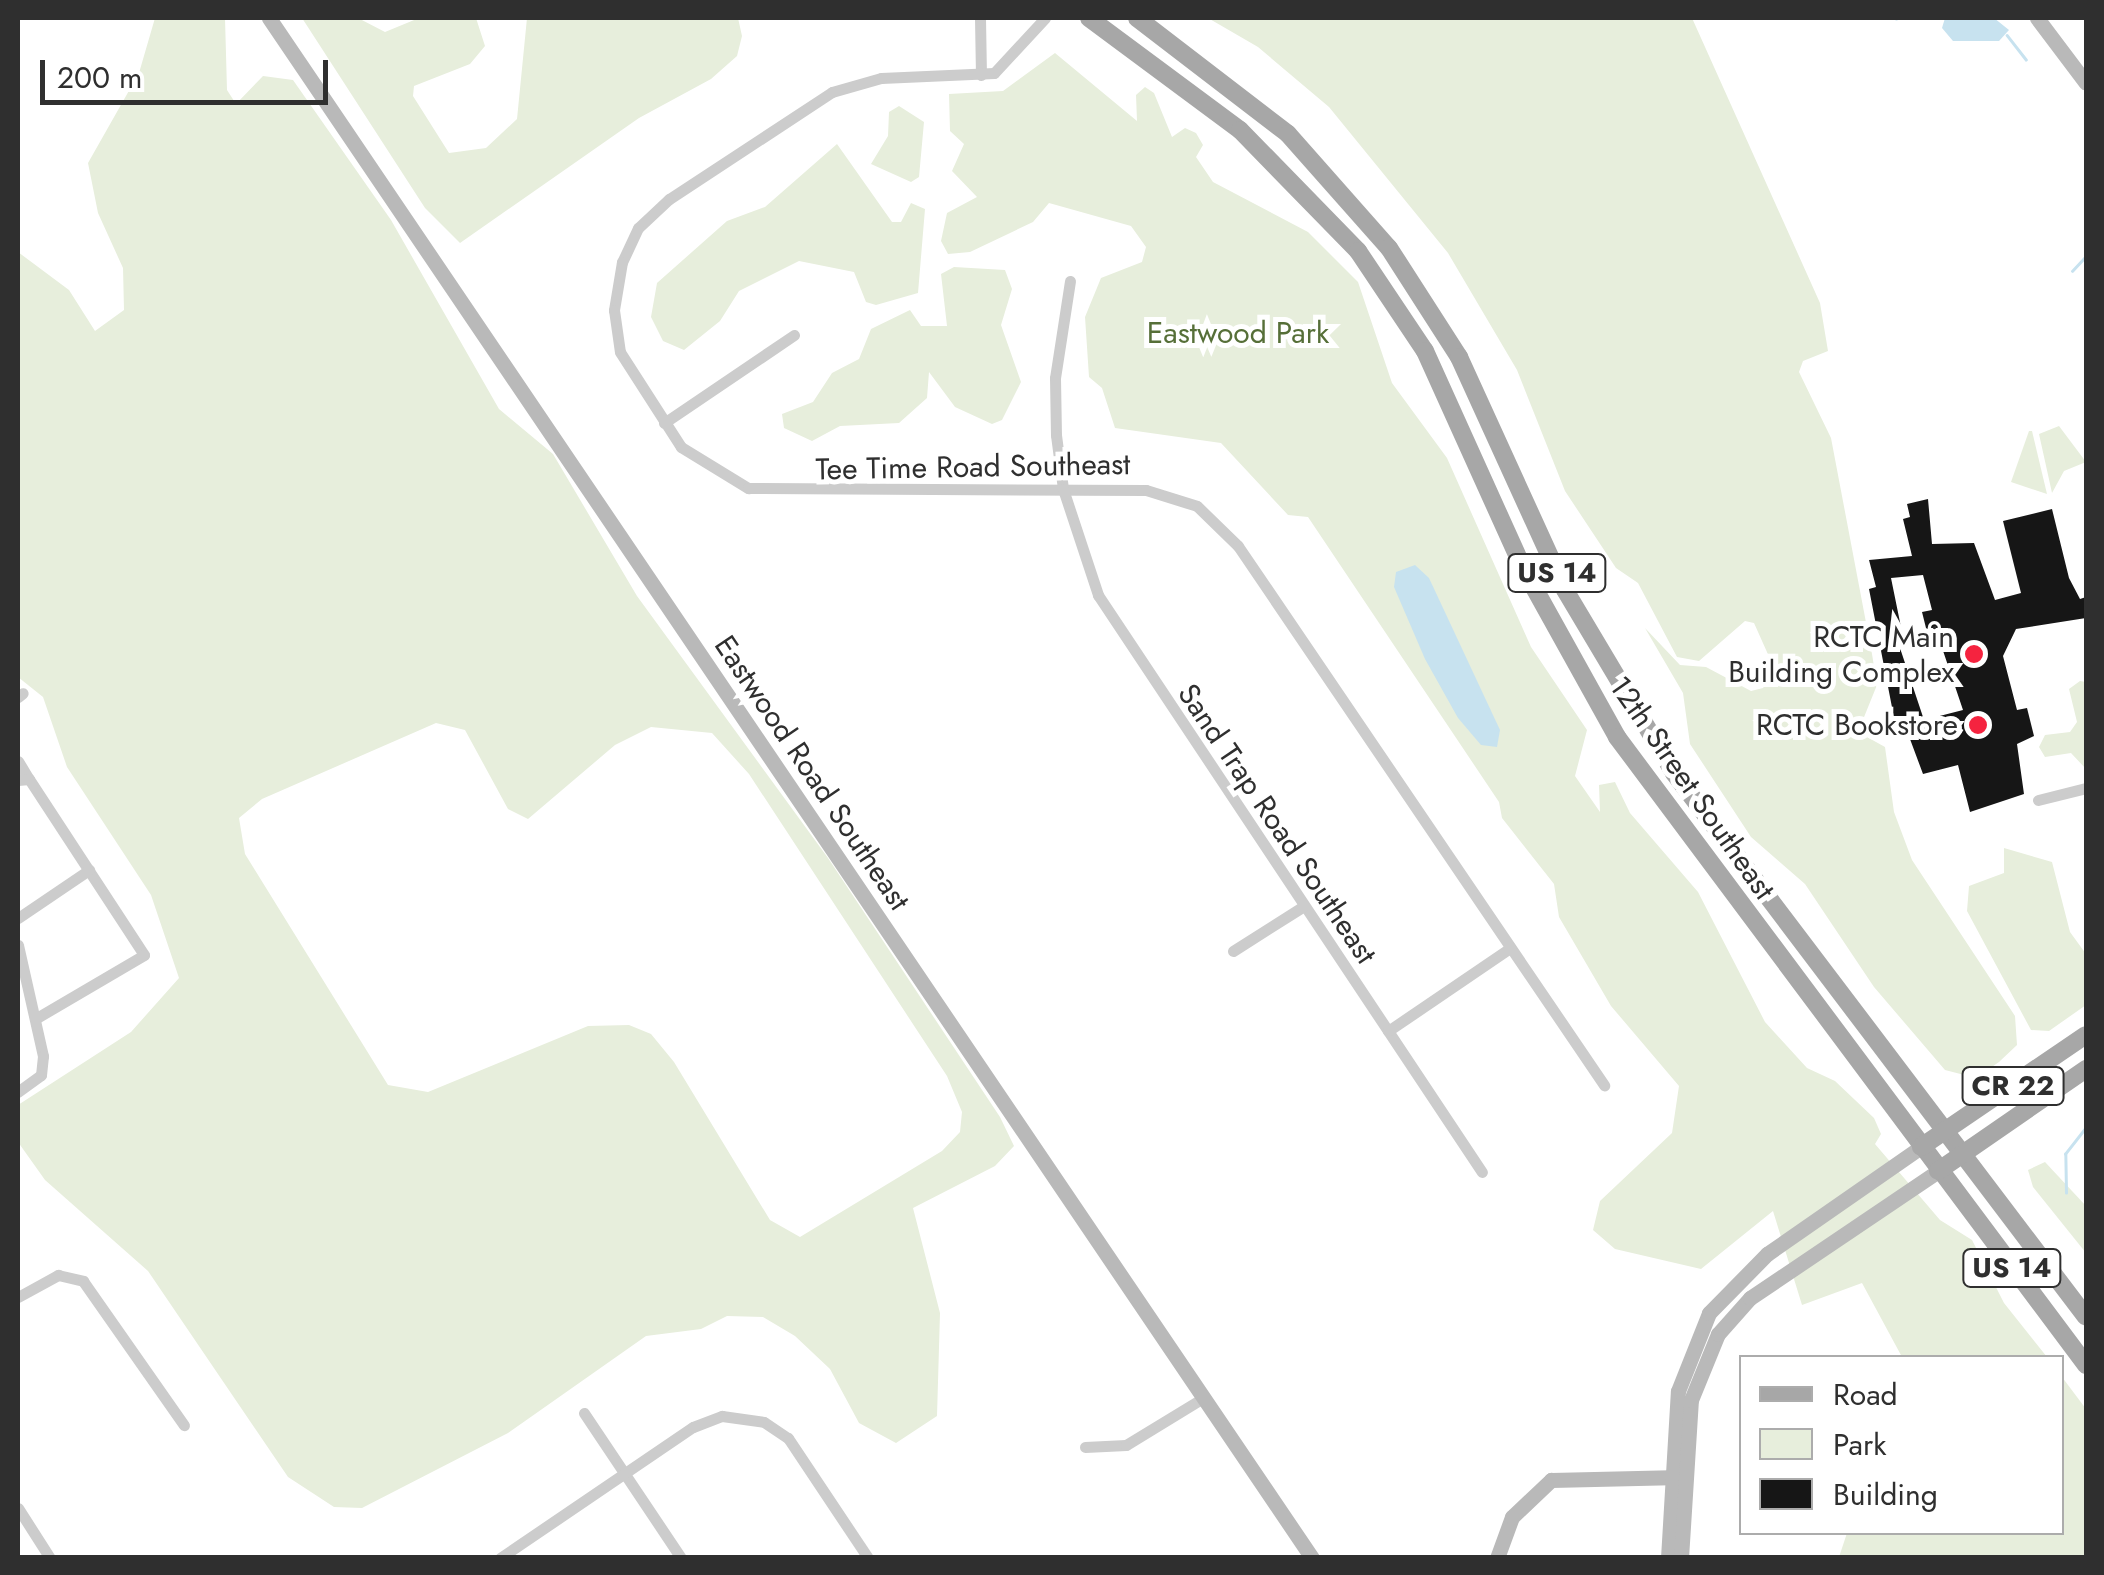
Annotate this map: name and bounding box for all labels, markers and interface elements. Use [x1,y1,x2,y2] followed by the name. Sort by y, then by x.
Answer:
[45,40,332,102] scale bar
[57,56,142,99] text: 200 m
[1147,315,1329,351] park label: Eastwood Park
[815,446,1131,488] street label: Tee Time Road Southeast
[1507,550,1607,596] road number: US 14
[1728,619,1954,690] place label: RCTC Main Building Complex
[707,629,917,917] street label: Eastwood Road Southeast
[1963,643,1985,665] marker: RCTC Main Building Complex
[1602,670,1782,906] street label: 12th Street Southeast
[1170,677,1384,971] street label: Sand Trap Road Southeast
[1756,707,1958,743] place label: RCTC Bookstore
[1967,714,1989,736] marker: RCTC Bookstore
[1960,1063,2066,1109] road number: CR 22
[1962,1245,2062,1291] road number: US 14
[1739,1355,2064,1535] legend
[1833,1373,1898,1416] text: Road
[1833,1423,1886,1466] text: Park
[1833,1473,1938,1516] text: Building

